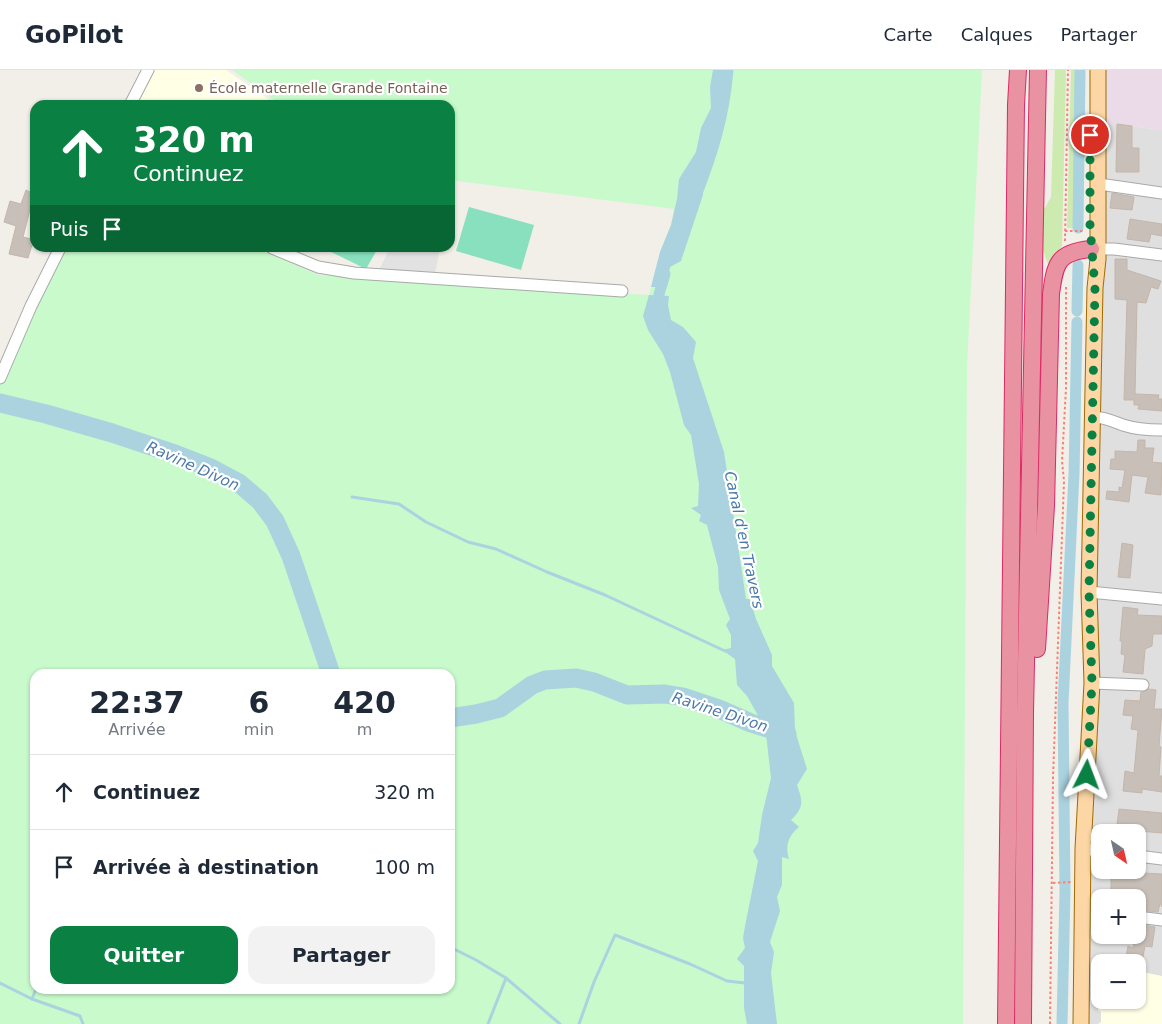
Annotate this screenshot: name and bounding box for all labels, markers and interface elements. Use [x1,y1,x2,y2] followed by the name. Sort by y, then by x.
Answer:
[25,21,123,49] text: GoPilot
[884,24,933,45] text: Carte
[961,24,1033,45] text: Calques
[1061,24,1137,45] text: Partager
[209,80,448,96] place label: École maternelle Grande Fontaine
[193,82,205,94] marker: École maternelle Grande Fontaine
[1069,114,1111,156] pin
[50,120,115,185] icon: ahead
[133,120,255,160] text: 320 m
[1076,121,1104,149] icon: arrive
[133,161,243,186] text: Continuez
[98,215,126,243] icon: arrive
[50,218,88,240] text: Puis
[144,438,242,494] water label: Ravine Divon
[721,470,767,610] water label: Canal d'en Travers
[89,685,185,720] text: 22:37
[248,685,269,720] text: 6
[333,685,396,720] text: 420
[670,688,770,736] water label: Ravine Divon
[108,720,166,739] text: Arrivée
[244,720,274,739] text: min
[357,720,372,739] text: m
[1060,748,1112,800] position arrow
[50,778,78,806] icon: ahead
[93,781,200,803] text: Continuez
[374,781,435,803] text: 320 m
[1091,824,1146,879] north arrow
[1091,824,1146,1009] map controls
[50,853,78,881] icon: arrive
[93,856,319,878] text: Arrivée à destination
[374,856,435,878] text: 100 m
[1091,889,1146,944] button: +
[50,926,238,984] button: Quitter
[248,926,435,984] button: Partager
[1091,954,1146,1009] button: −

